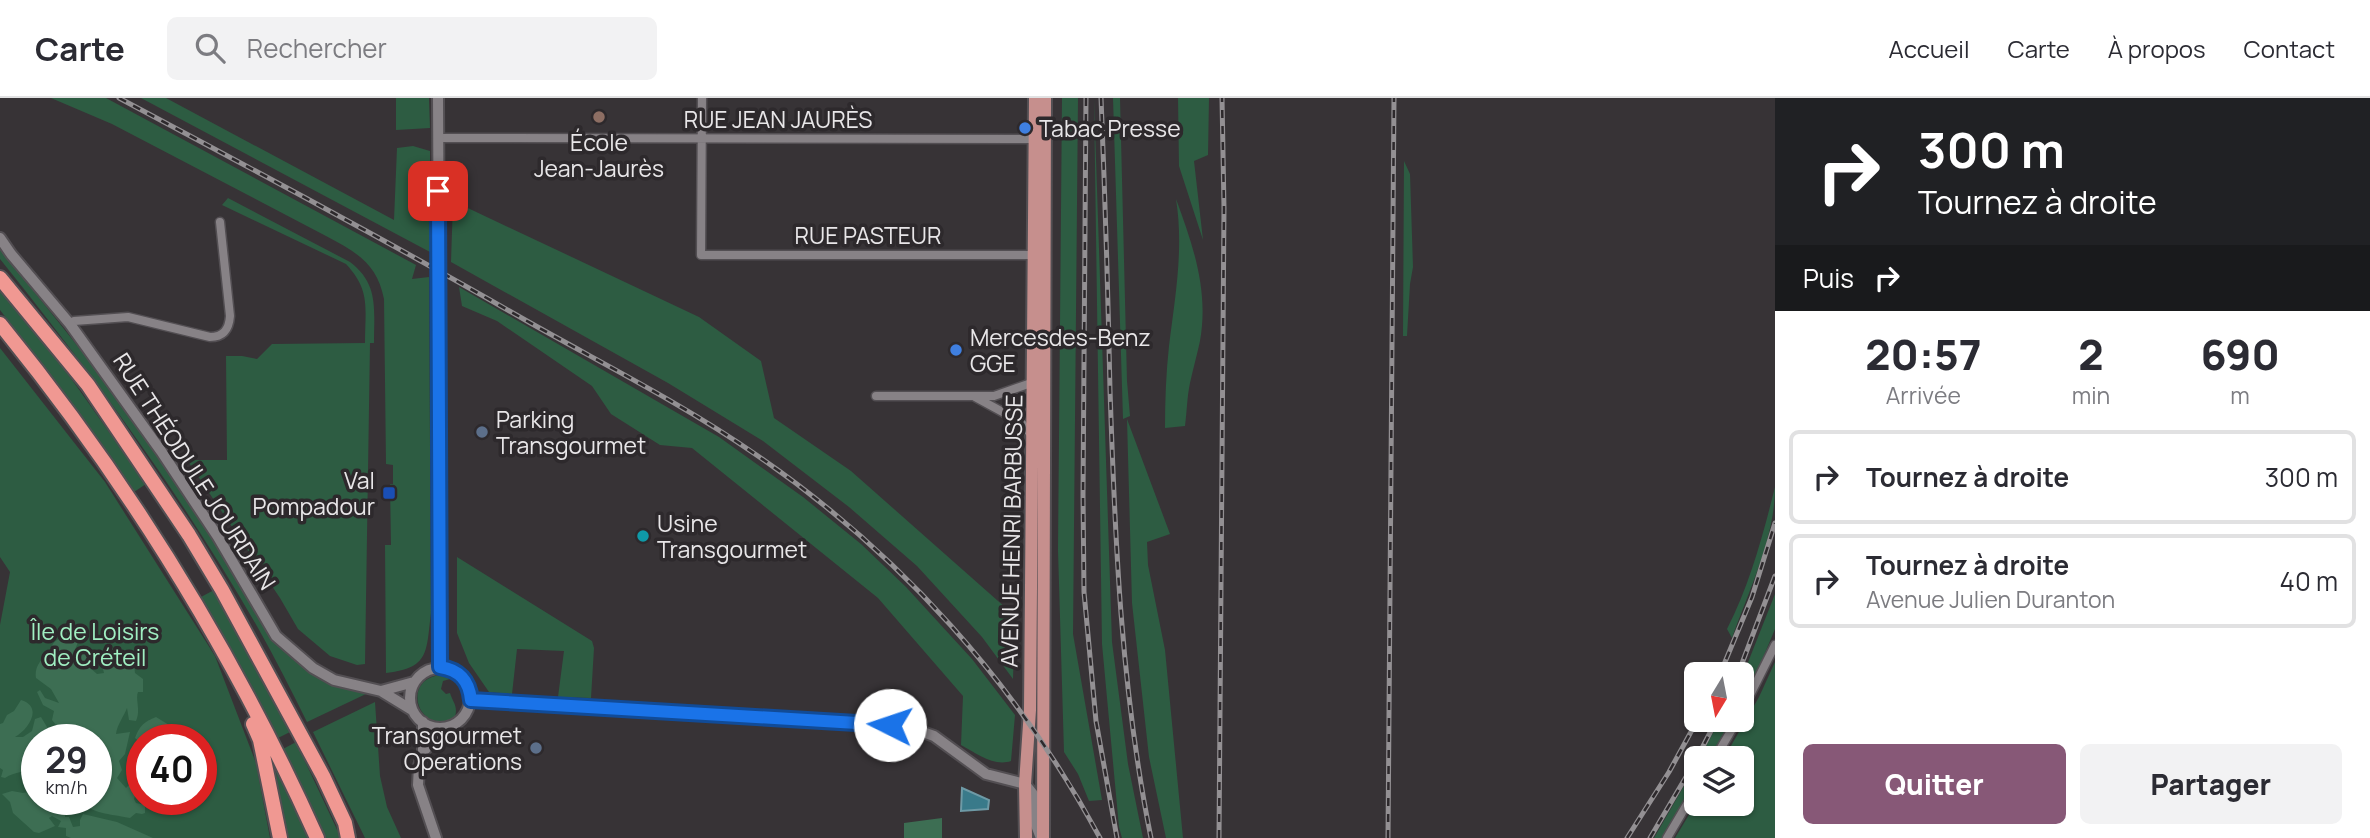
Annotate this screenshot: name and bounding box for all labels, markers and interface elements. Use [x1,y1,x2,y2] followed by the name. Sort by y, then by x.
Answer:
[167,17,657,80] search box
[35,26,125,71] text: Carte
[191,29,229,67] icon: search
[247,30,387,66] text: Rechercher
[1889,32,1969,65] text: Accueil
[2007,32,2070,65] text: Carte
[2108,32,2206,65] text: À propos
[2244,32,2335,65] text: Contact
[684,103,872,135] street label: RUE JEAN JAURÈS
[591,109,607,125] marker: École Jean-Jaurès
[1039,112,1181,144] place label: Tabac Presse
[1918,116,2065,183] text: 300 m
[1017,120,1033,136] marker: Tabac Presse
[534,126,664,184] place label: École Jean-Jaurès
[1803,126,1894,217] icon: right
[408,161,468,221] pin
[419,172,457,210] icon: arrive
[1918,180,2157,224] text: Tournez à droite
[795,219,941,251] street label: RUE PASTEUR
[1868,259,1906,297] icon: right
[1803,260,1854,296] text: Puis
[970,321,1151,379] place label: Mercesdes-Benz GGE
[1865,325,1981,383] text: 20:57
[2078,325,2104,383] text: 2
[2200,325,2280,383] text: 690
[948,342,964,358] marker: Mercesdes-Benz GGE
[106,346,284,596] street label: RUE THÉODULE JOURDAIN
[1886,379,1961,411] text: Arrivée
[2072,379,2110,411] text: min
[2230,379,2250,411] text: m
[993,394,1029,668] street label: AVENUE HENRI BARBUSSE
[496,403,646,461] place label: Parking Transgourmet
[474,424,490,440] marker: Parking Transgourmet
[1807,458,1845,496] icon: right
[1866,459,2069,495] text: Tournez à droite
[2265,459,2338,495] text: 300 m
[252,464,375,522] place label: Val Pompadour
[381,485,397,501] marker: Val Pompadour
[657,507,807,565] place label: Usine Transgourmet
[635,528,651,544] marker: Usine Transgourmet
[1866,547,2069,583] text: Tournez à droite
[1807,562,1845,600] icon: right
[2280,563,2338,599] text: 40 m
[1866,583,2115,615] text: Avenue Julien Duranton
[30,615,159,673] park label: Île de Loisirs de Créteil
[1684,662,1754,732] north arrow
[1684,662,1754,816] map controls
[853,688,927,762] position arrow
[372,719,522,777] place label: Transgourmet Operations
[126,724,217,815] speed limit sign: 40
[45,736,88,784] text: 29
[528,740,544,756] marker: Transgourmet Operations
[1803,744,2066,824] button: Quitter
[2080,744,2342,824] button: Partager
[1684,746,1754,816] button: layers
[46,775,87,799] text: km/h

